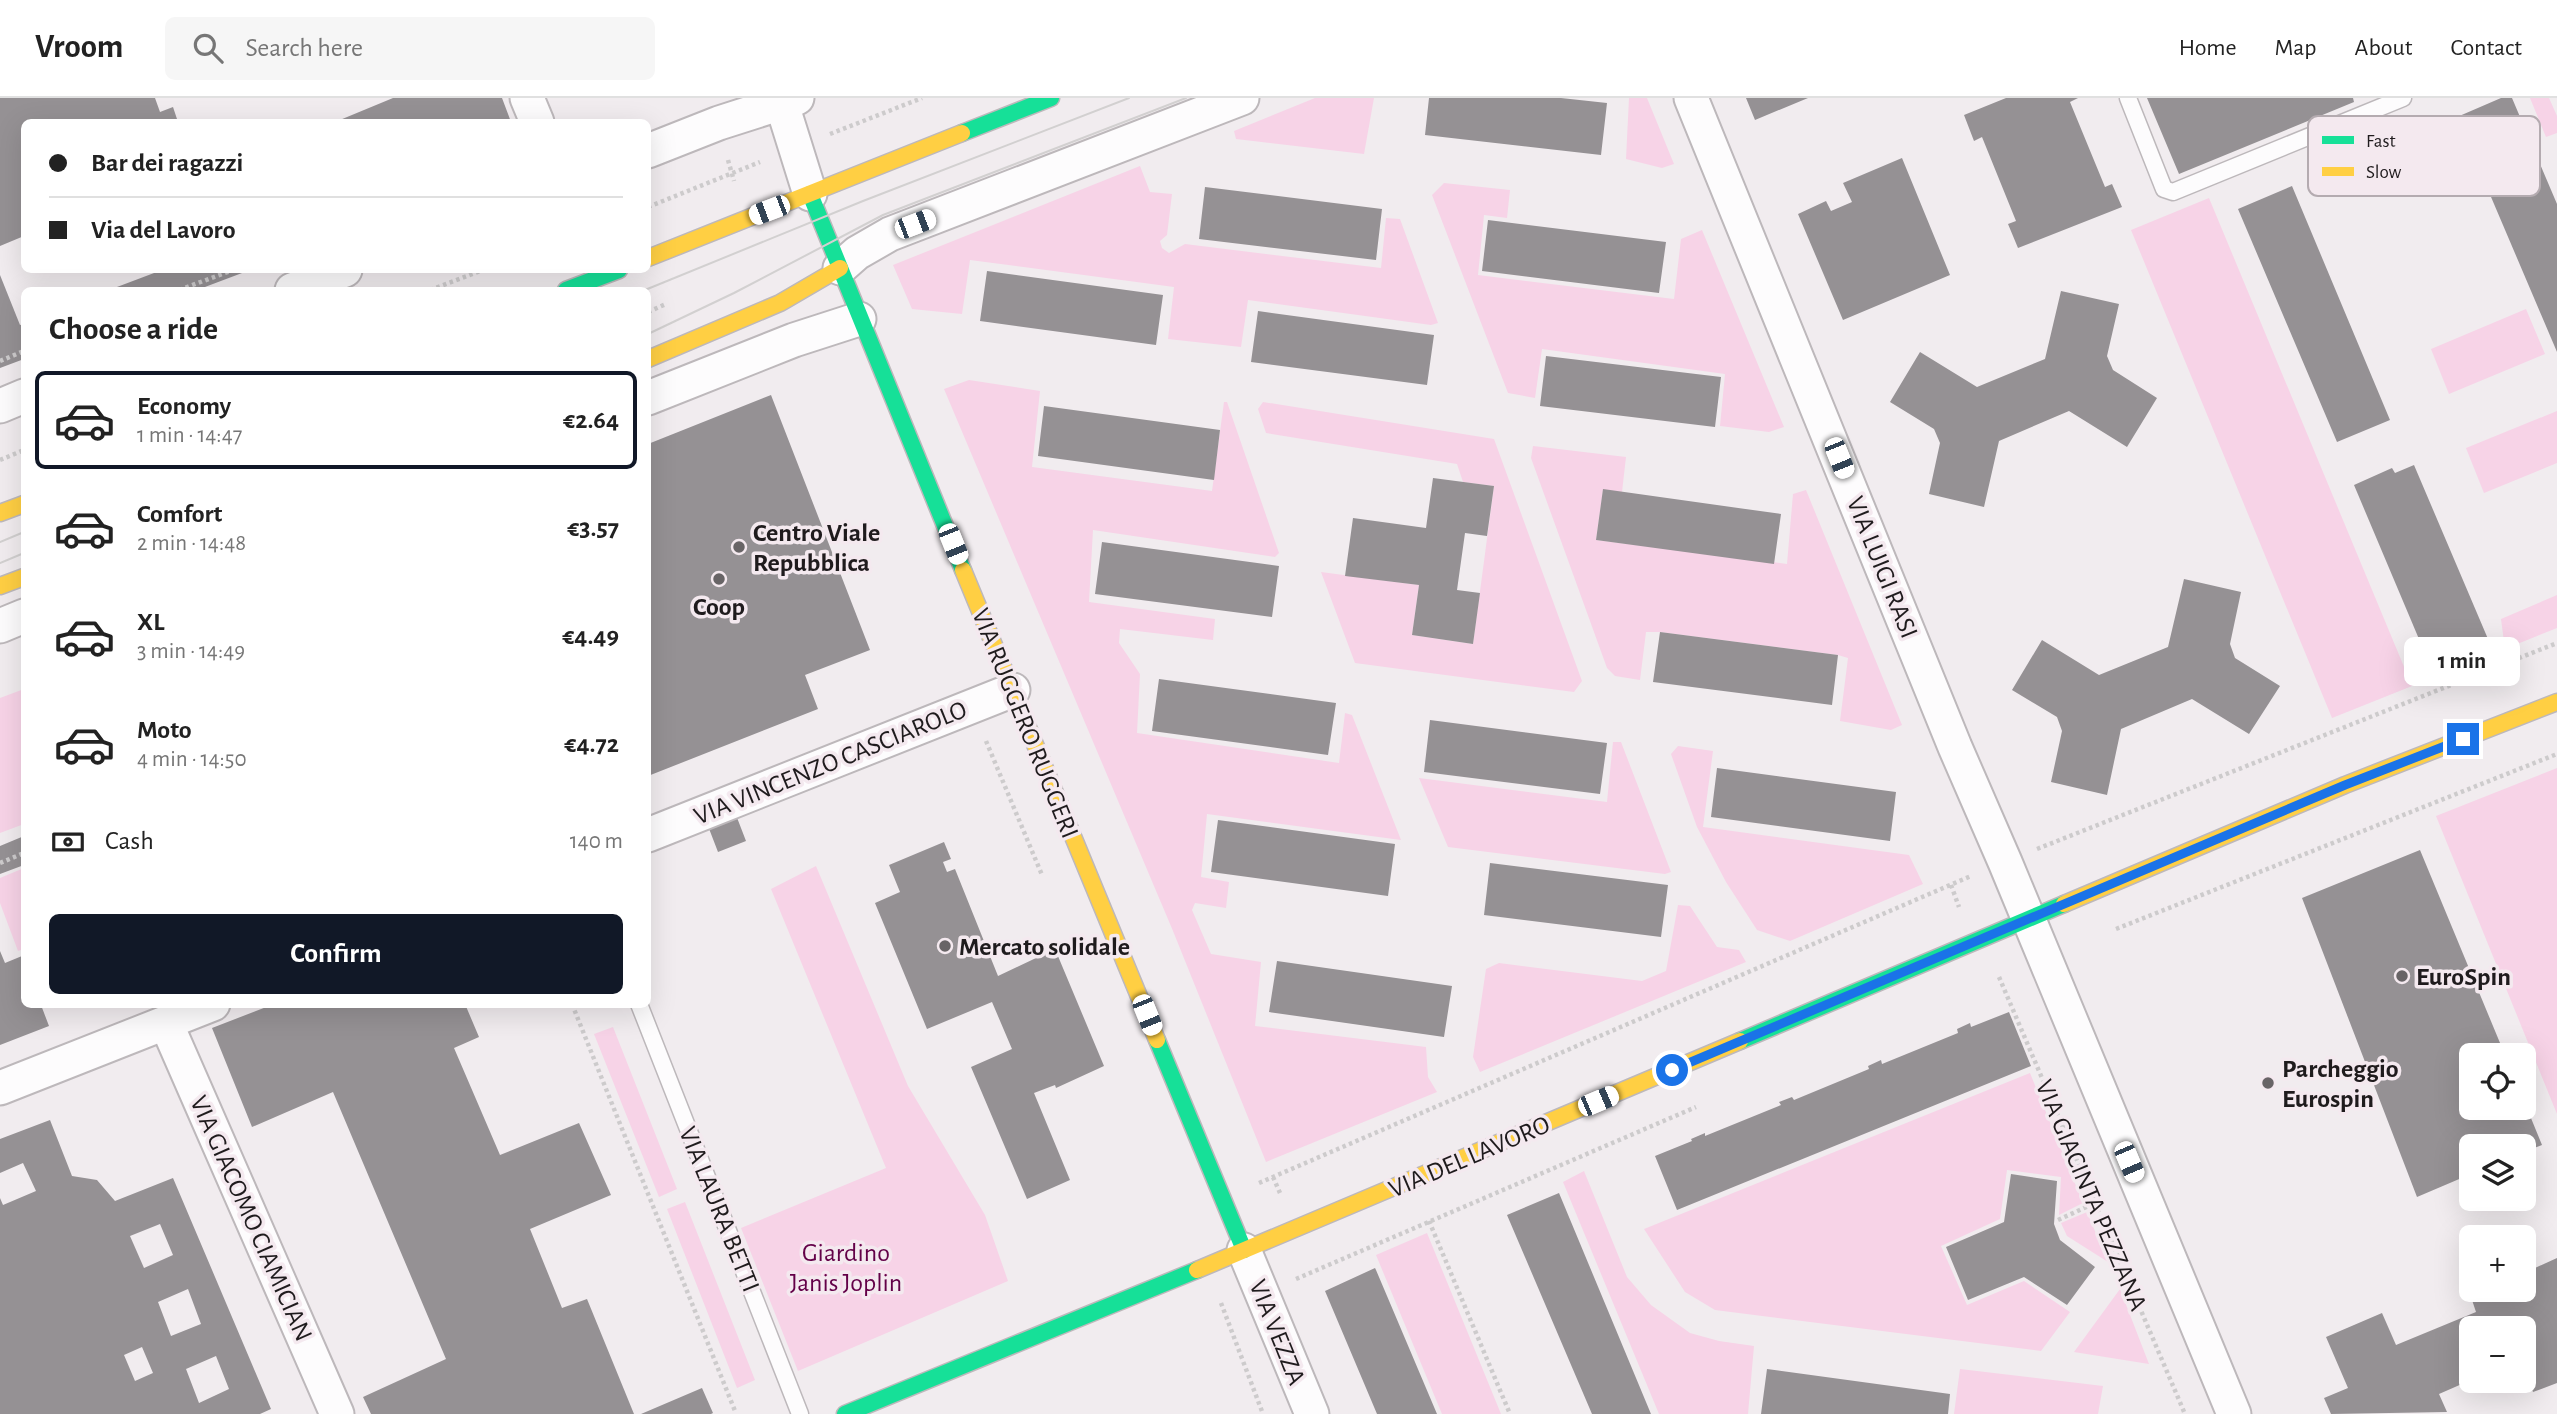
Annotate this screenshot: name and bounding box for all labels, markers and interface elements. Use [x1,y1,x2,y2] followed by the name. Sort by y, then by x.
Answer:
[165,17,655,80] search box
[189,29,227,67] icon: search
[35,31,123,64] text: Vroom
[245,35,363,61] text: Search here
[2179,36,2237,60] text: Home
[2275,36,2317,60] text: Map
[2355,36,2412,60] text: About
[2450,36,2522,60] text: Contact
[2308,116,2540,196] legend
[2366,132,2396,151] text: Fast
[91,150,243,176] text: Bar dei ragazzi
[2366,163,2402,182] text: Slow
[746,193,793,227] car
[892,207,939,241] car
[91,217,236,243] text: Via del Lavoro
[49,313,218,345] text: Choose a ride
[53,389,116,452] icon: car
[137,393,231,419] text: Economy
[563,407,619,433] text: €2.64
[137,424,242,447] text: 1 min · 14:47
[1822,435,1857,481] car
[1842,493,1922,642] street label: VIA LUIGI RASI
[53,497,116,560] icon: car
[137,501,222,527] text: Comfort
[567,515,619,541] text: €3.57
[753,520,880,576] place label: Centro Viale Repubblica
[936,521,971,567] car
[137,532,246,555] text: 2 min · 14:48
[731,539,747,555] marker: Centro Viale Repubblica
[711,571,727,587] marker: Coop
[693,594,745,620] place label: Coop
[53,605,116,668] icon: car
[967,605,1083,842] street label: VIA RUGGERO RUGGERI
[137,609,164,635] text: XL
[562,623,619,649] text: €4.49
[2405,638,2521,686] callout: 1 min
[137,640,245,663] text: 3 min · 14:49
[2438,650,2486,673] text: 1 min
[690,696,970,830] street label: VIA VINCENZO CASCIAROLO
[53,713,116,776] icon: car
[137,717,192,743] text: Moto
[2447,723,2479,755] route end
[564,731,619,757] text: €4.72
[137,748,247,771] text: 4 min · 14:50
[49,823,87,861] icon: cash
[105,828,154,854] text: Cash
[570,830,623,853] text: 140 m
[49,914,623,994] button: Confirm
[959,934,1130,960] place label: Mercato solidale
[937,938,953,954] marker: Mercato solidale
[2416,964,2511,990] place label: EuroSpin
[2394,968,2410,984] marker: EuroSpin
[1130,992,1165,1038] car
[2459,1043,2536,1393] map controls
[2459,1043,2536,1120] button: locate
[1656,1054,1688,1086] route start
[2282,1056,2399,1112] place label: Parcheggio Eurospin
[2260,1075,2276,1091] marker: Parcheggio Eurospin
[2031,1076,2151,1315] street label: VIA GIACINTA PEZZANA
[1575,1083,1622,1119] car
[185,1092,317,1345] street label: VIA GIACOMO CIAMICIAN
[1385,1111,1554,1203] street label: VIA DEL LAVORO
[674,1123,764,1296] street label: VIA LAURA BETTI
[2459,1134,2536,1211] button: layers
[2112,1139,2147,1185] car
[2459,1225,2536,1302] button: +
[790,1240,902,1296] park label: Giardino Janis Joplin
[1244,1276,1310,1389] street label: VIA VEZZA
[2459,1316,2536,1393] button: −

